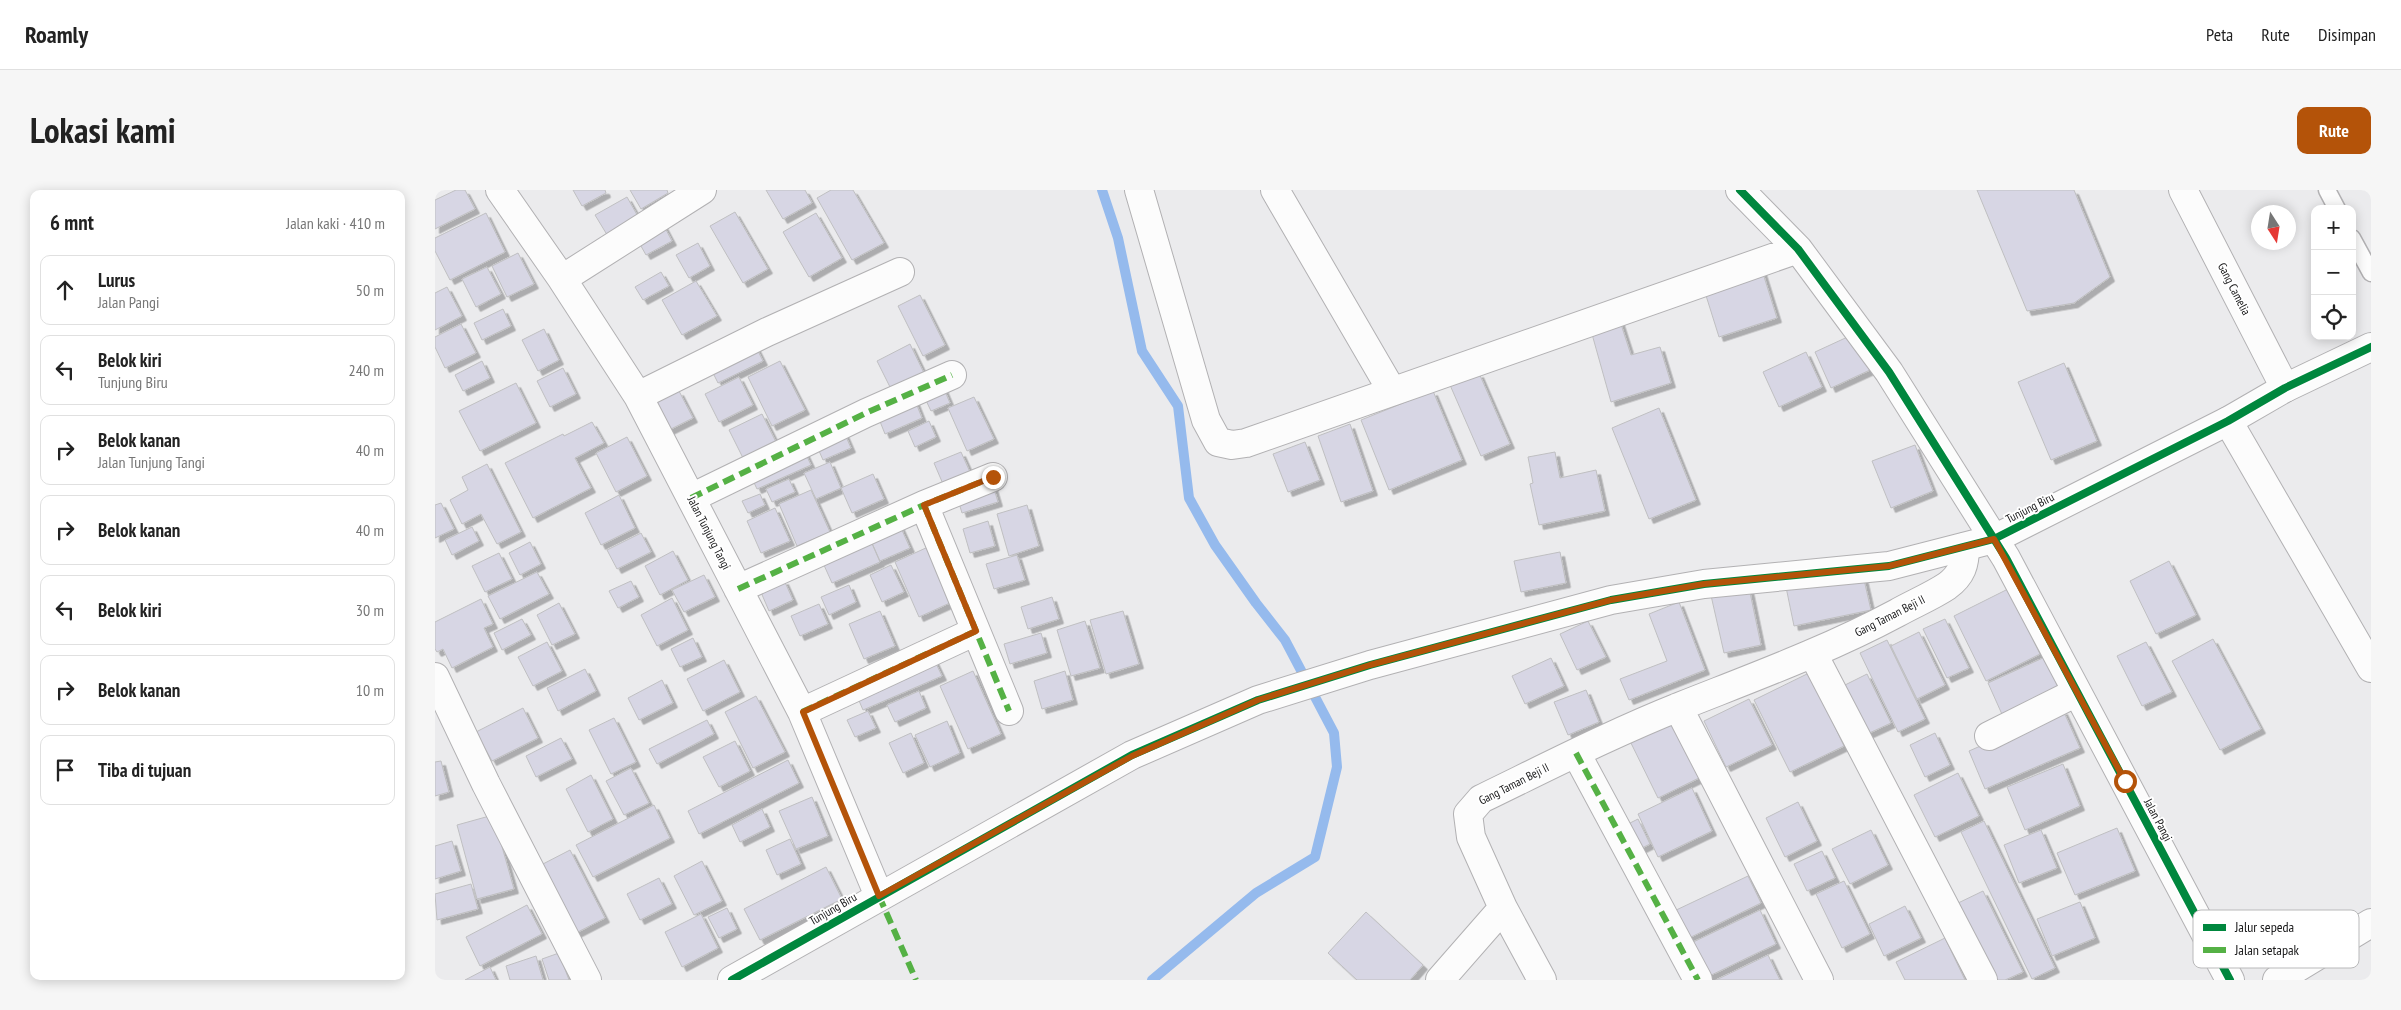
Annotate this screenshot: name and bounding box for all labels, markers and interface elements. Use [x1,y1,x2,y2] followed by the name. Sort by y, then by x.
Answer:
[25,19,88,50] text: Roamly
[2206,23,2233,46] text: Peta
[2261,23,2290,46] text: Rute
[2318,23,2376,46] text: Disimpan
[30,107,176,153] text: Lokasi kami
[2297,107,2371,154] button: Rute
[2251,205,2296,250] north arrow
[2311,205,2356,340] map controls
[2311,205,2356,250] button: +
[50,209,94,236] text: 6 mnt
[286,213,385,233] text: Jalan kaki · 410 m
[2311,250,2356,295] button: −
[2215,260,2254,318] street label: Gang Camelia
[98,268,135,292] text: Lurus
[51,276,79,304] icon: ahead
[356,280,384,300] text: 50 m
[98,292,159,312] text: Jalan Pangi
[2311,295,2356,340] button: locate
[98,348,162,372] text: Belok kiri
[51,356,79,384] icon: left
[349,360,384,380] text: 240 m
[98,372,168,392] text: Tunjung Biru
[98,428,180,452] text: Belok kanan
[51,436,79,464] icon: right
[356,440,384,460] text: 40 m
[98,452,205,472] text: Jalan Tunjung Tangi
[982,466,1005,489] route end
[2003,489,2057,526] street label: Tunjung Biru
[684,493,734,572] street label: Jalan Tunjung Tangi
[51,516,79,544] icon: right
[98,518,180,542] text: Belok kanan
[356,520,384,540] text: 40 m
[1852,591,1927,640] street label: Gang Taman Beji II
[51,596,79,624] icon: left
[98,598,162,622] text: Belok kiri
[356,600,384,620] text: 30 m
[51,676,79,704] icon: right
[98,678,180,702] text: Belok kanan
[356,680,384,700] text: 10 m
[51,756,79,784] icon: arrive
[98,758,191,782] text: Tiba di tujuan
[1476,759,1551,808] street label: Gang Taman Beji II
[2114,770,2137,793] route start
[2141,795,2176,844] street label: Jalan Pangi
[806,889,859,928] street label: Tunjung Biru
[2193,910,2359,968] legend
[2234,918,2294,936] text: Jalur sepeda
[2234,941,2300,959] text: Jalan setapak

